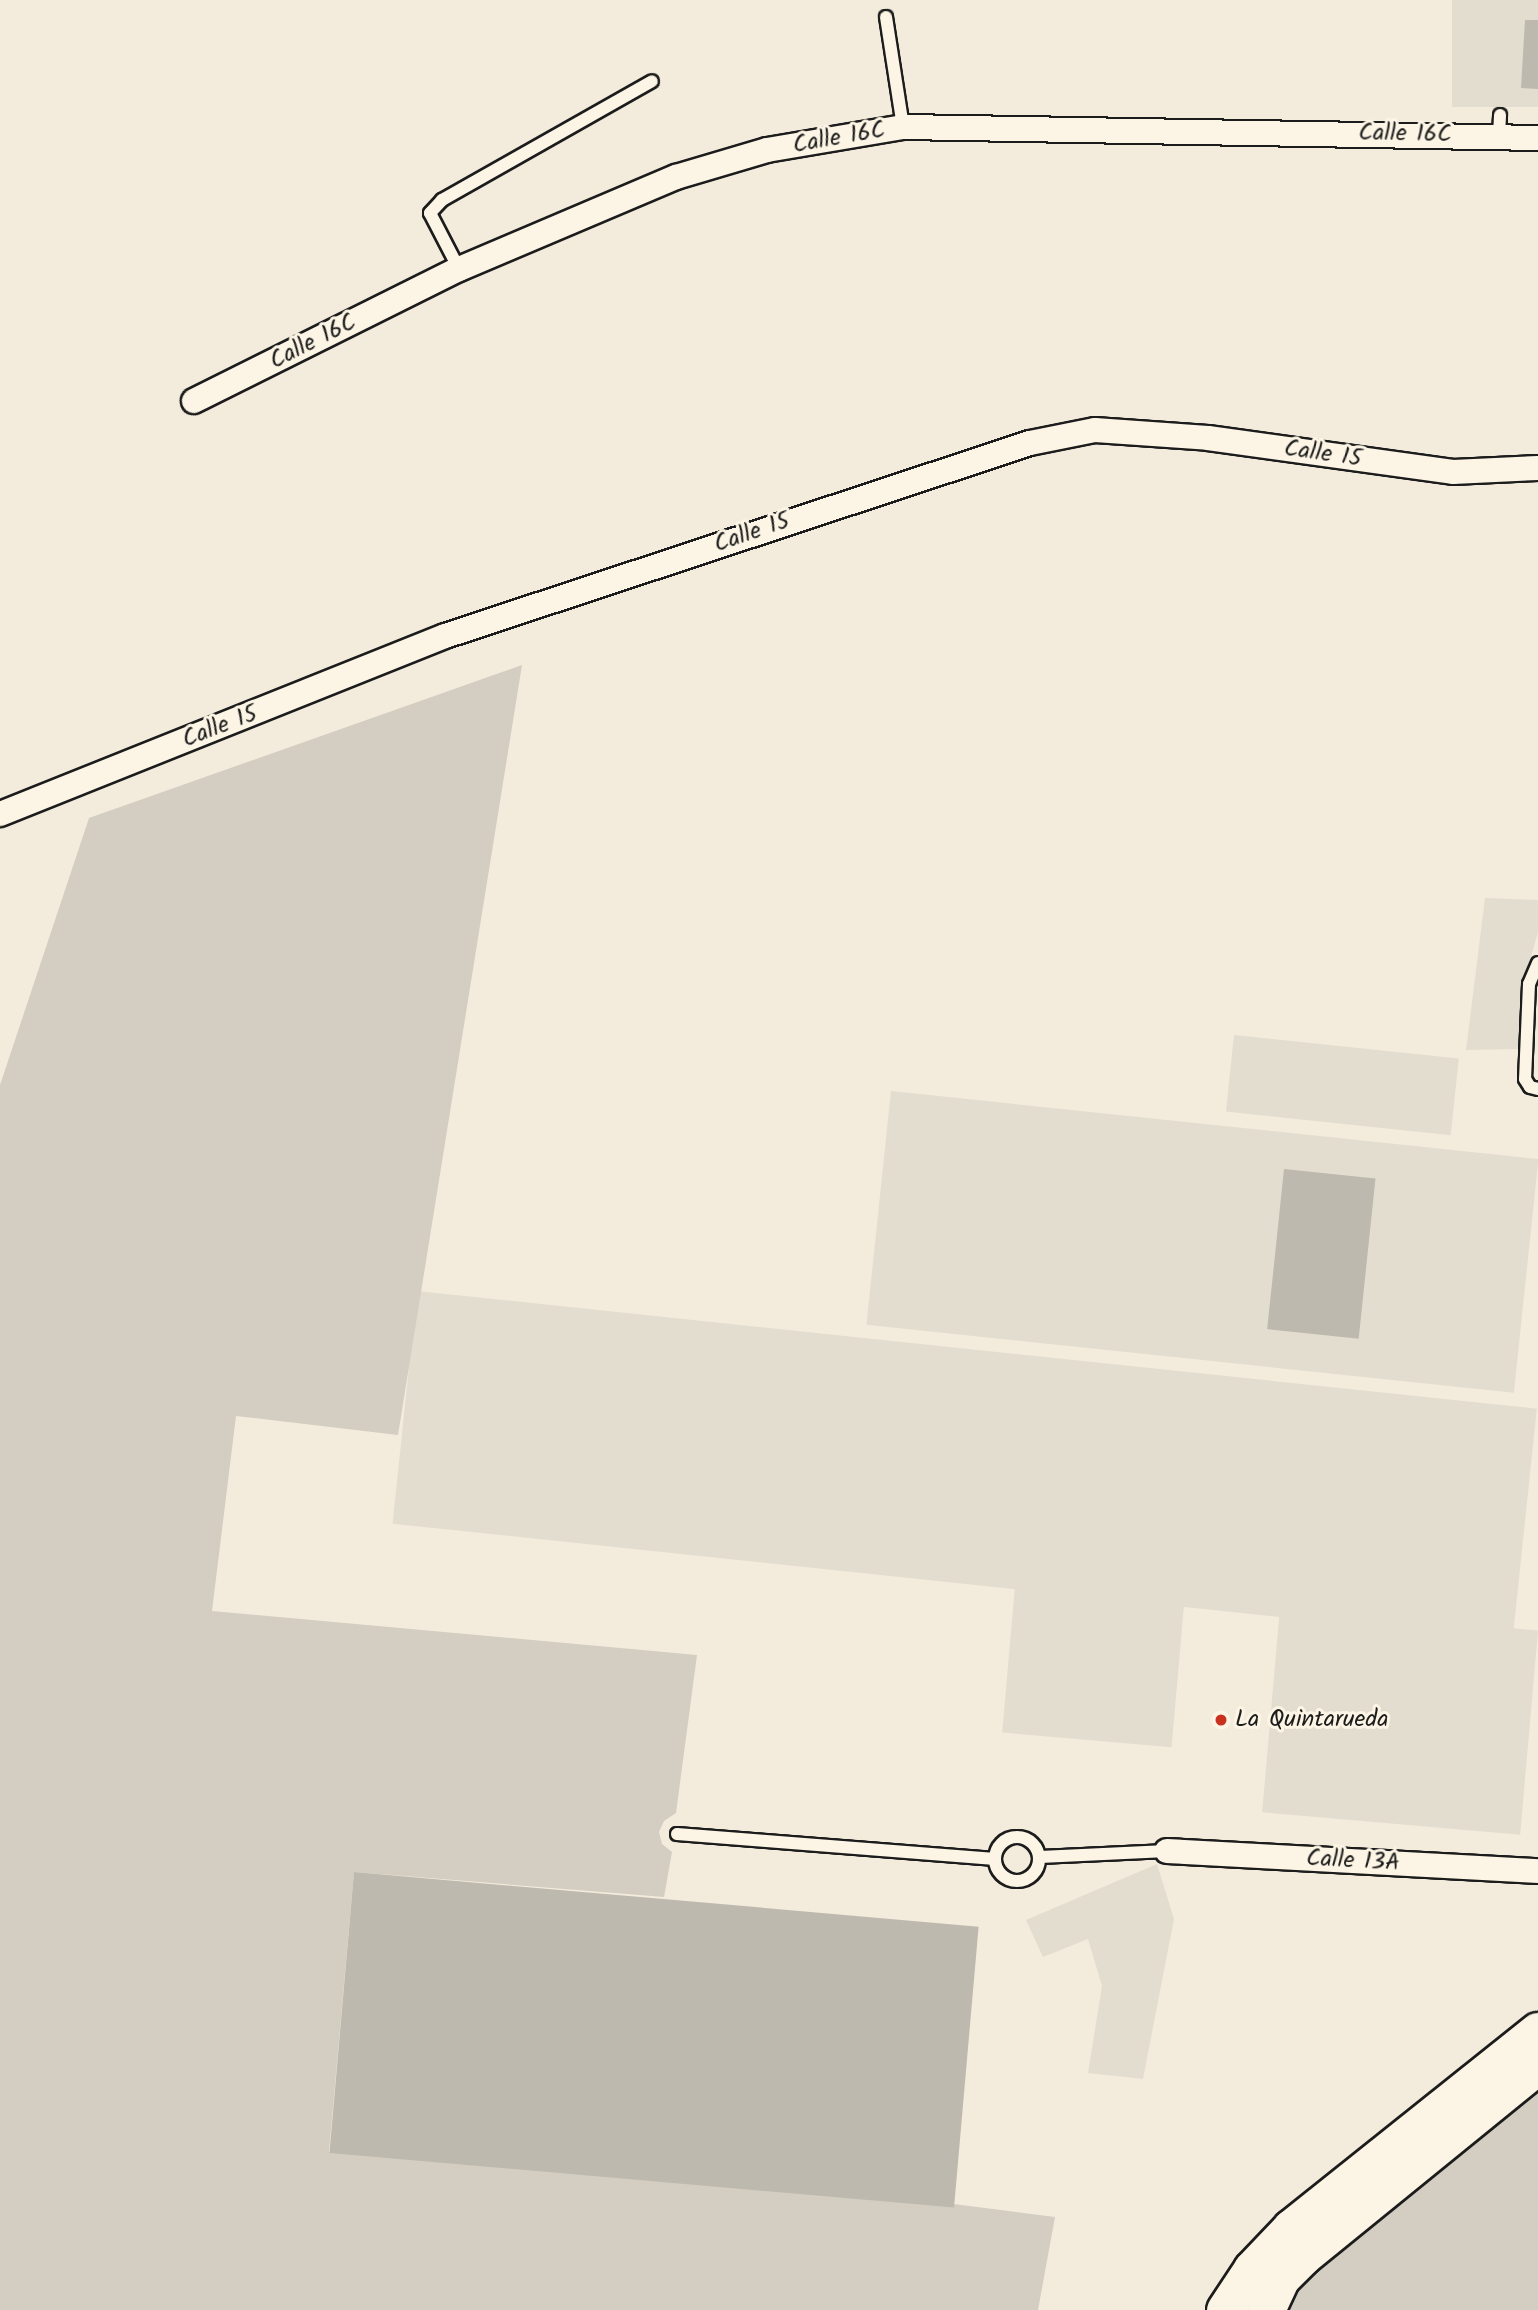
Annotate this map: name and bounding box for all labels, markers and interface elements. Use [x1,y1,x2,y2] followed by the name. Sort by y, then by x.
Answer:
[791,116,887,160] street label: Calle 16C
[1358,119,1452,149] street label: Calle 16C
[265,308,361,376] street label: Calle 16C
[1282,434,1364,474] street label: Calle 15
[710,507,794,559] street label: Calle 15
[178,700,262,754] street label: Calle 15
[1235,1706,1388,1734] place label: La Quintarueda
[1213,1712,1229,1728] marker: La Quintarueda
[1305,1844,1401,1878] street label: Calle 13A

